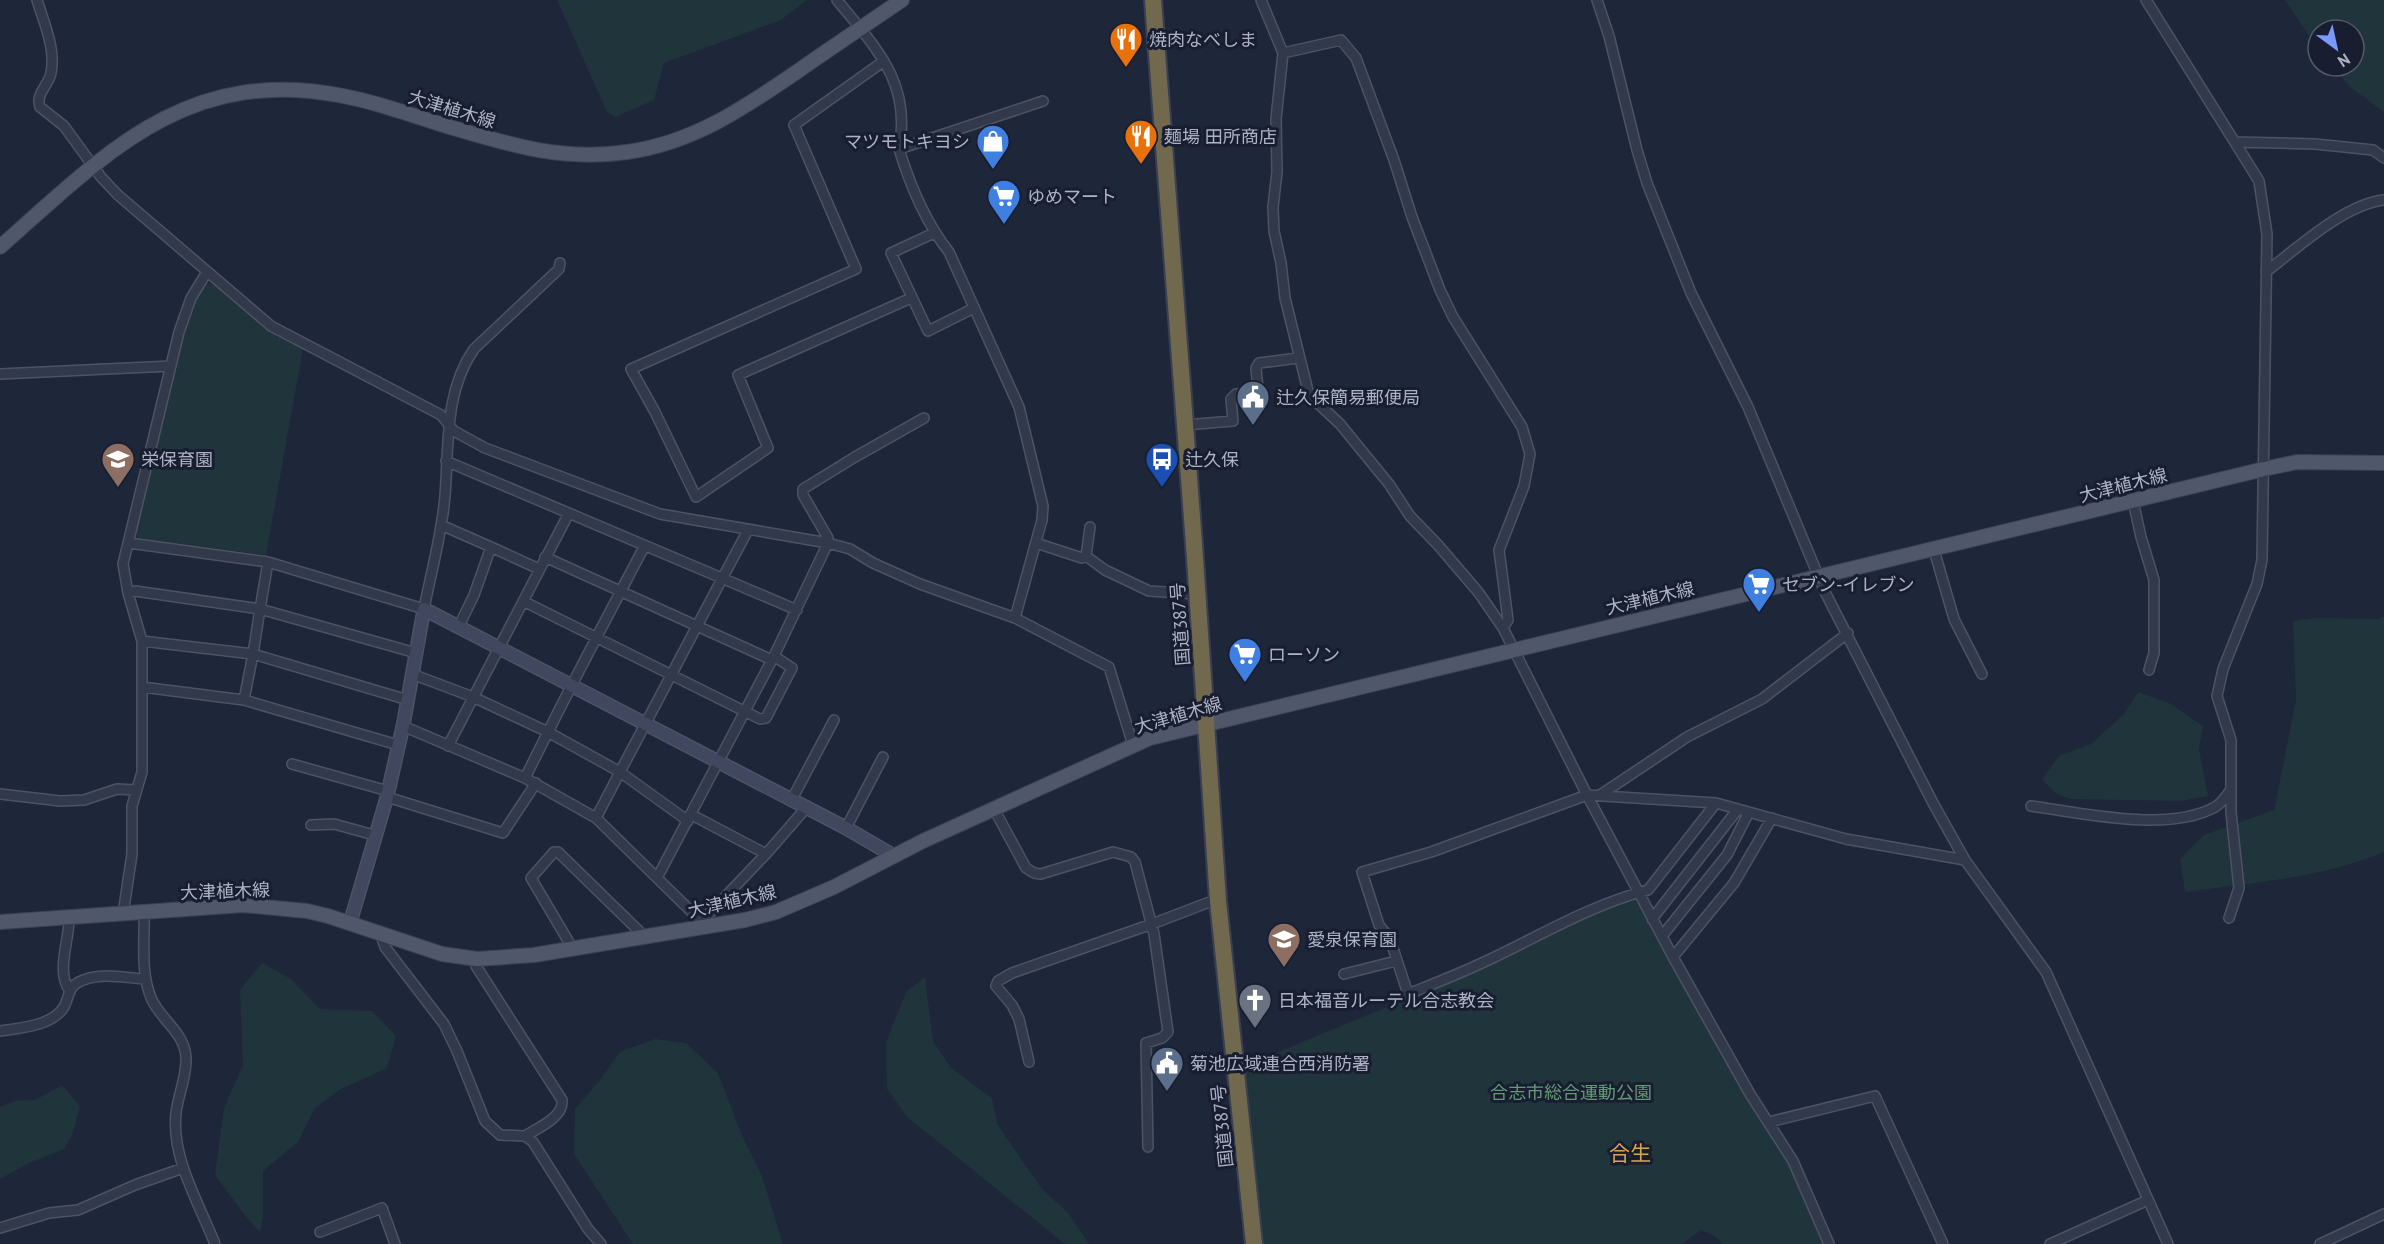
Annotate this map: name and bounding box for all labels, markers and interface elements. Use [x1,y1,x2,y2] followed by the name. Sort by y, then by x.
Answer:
[2306,18,2366,78] north arrow
[1108,21,1144,68] restaurant icon: 焼肉なべしま
[1149,28,1257,51] place label: 焼肉なべしま
[2334,49,2354,72] text: N
[406,85,498,133] street label: 大津植木線
[1123,118,1159,165] restaurant icon: 麺場 田所商店
[975,123,1011,170] shop icon: マツモトキヨシ
[1164,125,1277,148] place label: 麺場 田所商店
[844,130,970,153] place label: マツモトキヨシ
[986,178,1022,225] supermarket icon: ゆめマート
[1027,185,1117,208] place label: ゆめマート
[1235,379,1271,426] public building icon: 辻久保簡易郵便局
[1276,386,1420,409] place label: 辻久保簡易郵便局
[100,441,136,488] school or university icon: 栄保育園
[1144,441,1180,488] bus stop icon: 辻久保
[141,448,213,471] place label: 栄保育園
[1185,448,1239,471] place label: 辻久保
[2077,463,2169,507] street label: 大津植木線
[1741,566,1777,613] supermarket icon: セブン-イレブン
[1782,573,1914,596] place label: セブン-イレブン
[1604,577,1696,619] street label: 大津植木線
[1166,582,1194,666] street label: 国道387号
[1227,636,1263,683] supermarket icon: ローソン
[1268,643,1340,666] place label: ローソン
[1132,692,1224,738] street label: 大津植木線
[180,878,270,904] street label: 大津植木線
[686,880,778,922] street label: 大津植木線
[1266,921,1302,968] school or university icon: 愛泉保育園
[1307,928,1397,951] place label: 愛泉保育園
[1237,982,1273,1029] church icon: 日本福音ルーテル合志教会
[1278,989,1494,1012] place label: 日本福音ルーテル合志教会
[1149,1045,1185,1092] public building icon: 菊池広域連合西消防署
[1190,1052,1370,1075] place label: 菊池広域連合西消防署
[1490,1081,1652,1104] park label: 合志市総合運動公園
[1206,1083,1238,1169] street label: 国道387号
[1609,1140,1651,1167] district label: 合生

